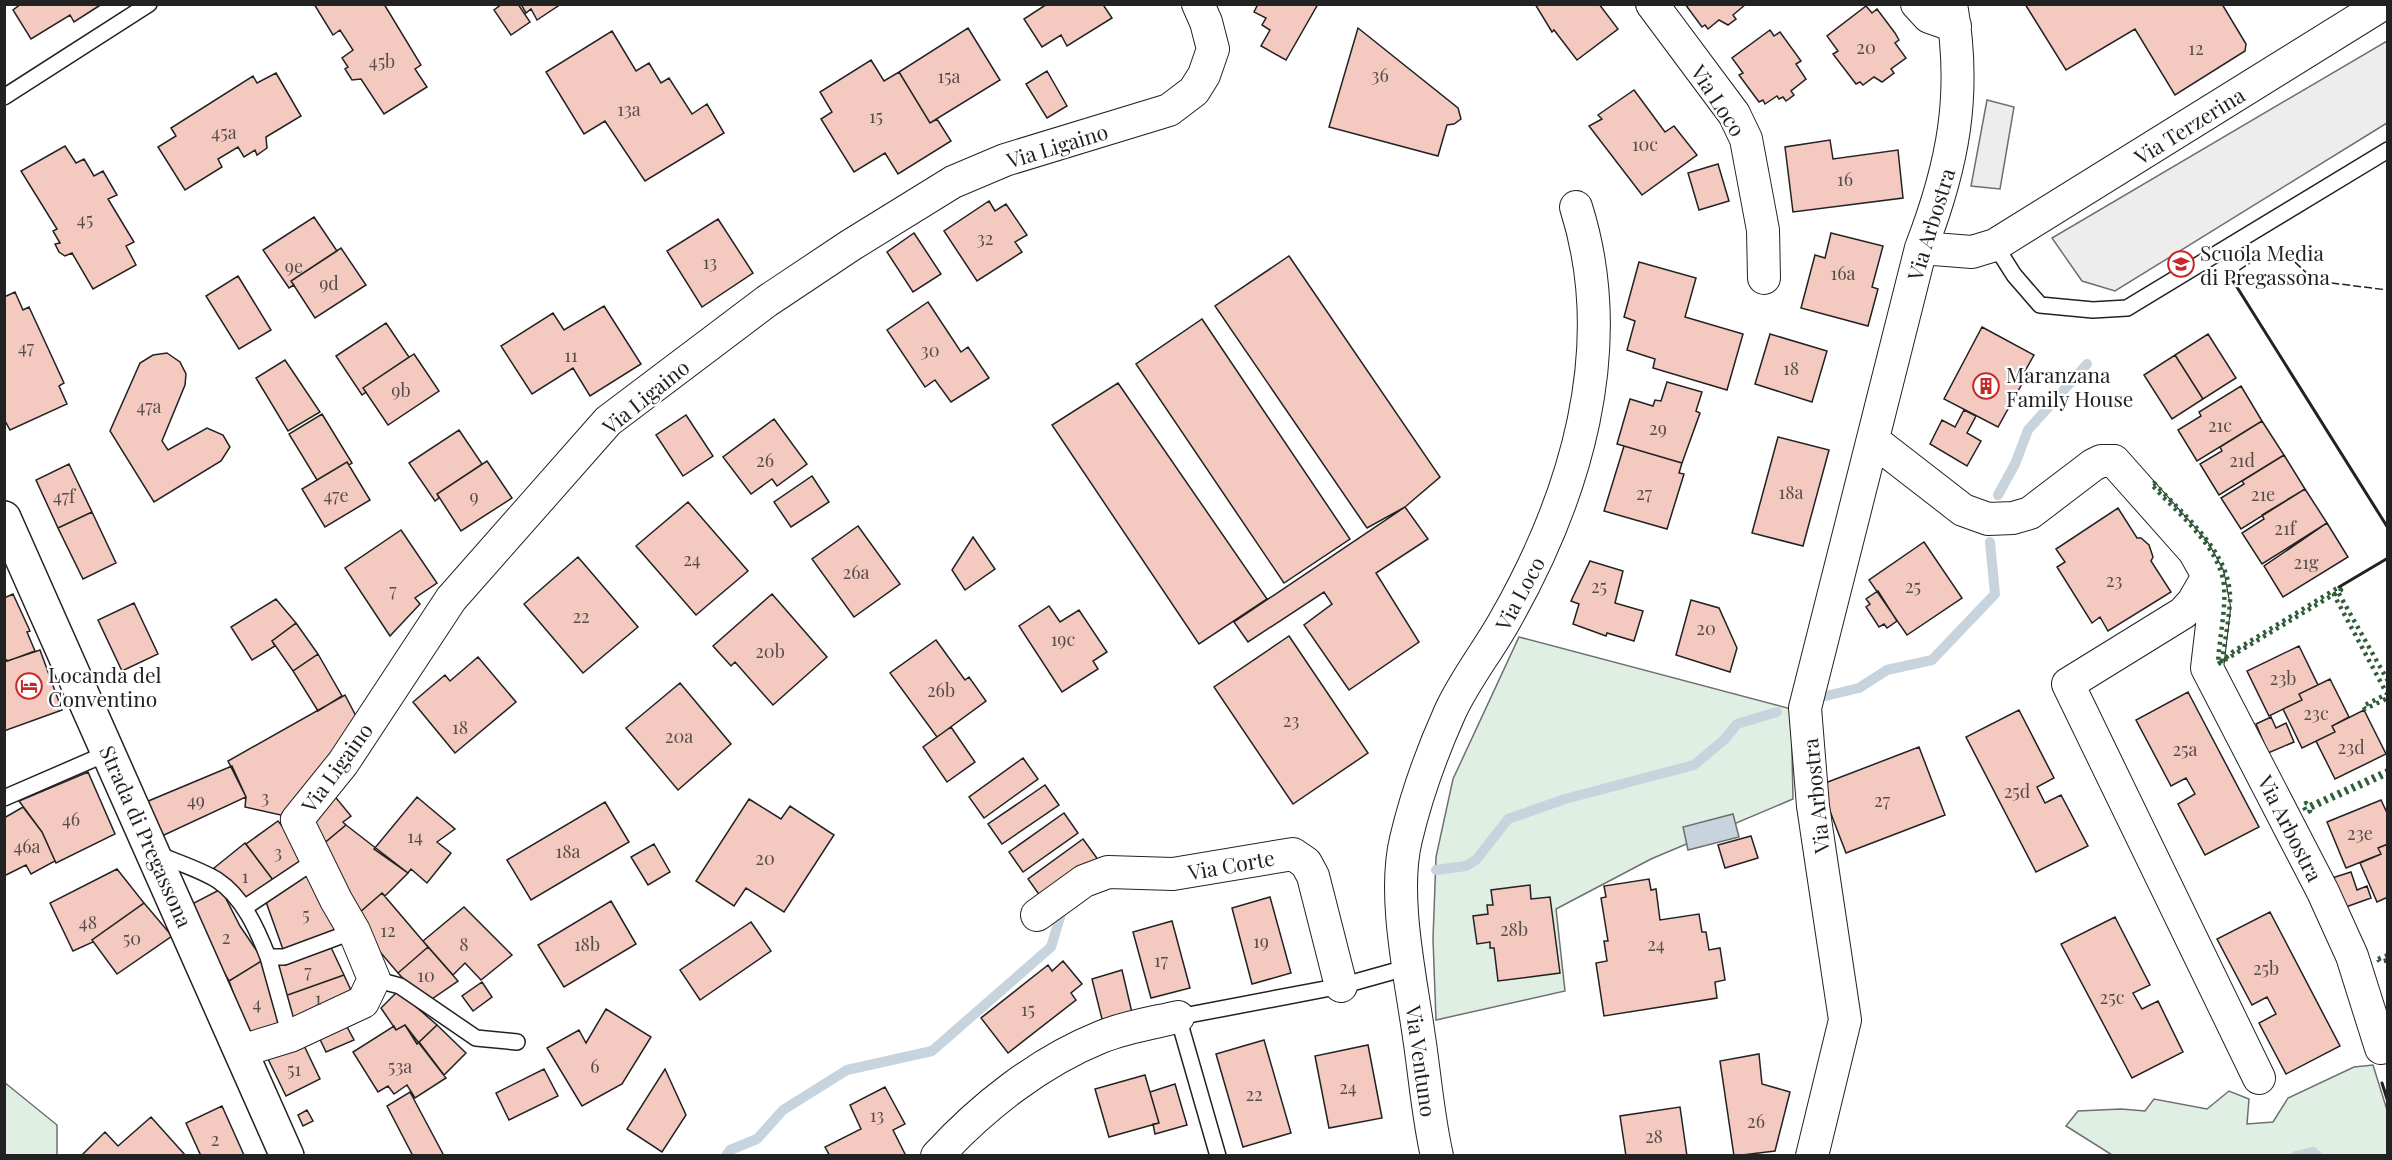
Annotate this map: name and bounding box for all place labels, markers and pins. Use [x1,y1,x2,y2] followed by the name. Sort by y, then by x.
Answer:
[2200,238,2331,290] place label: Scuola Media di Pregassona
[2166,249,2196,279] school or university icon: Scuola Media di Pregassona
[2006,360,2133,412] place label: Maranzana Family House
[1971,371,2001,401] building icon: Maranzana Family House
[48,660,162,712] place label: Locanda del Conventino
[14,671,44,701] hotel icon: Locanda del Conventino

